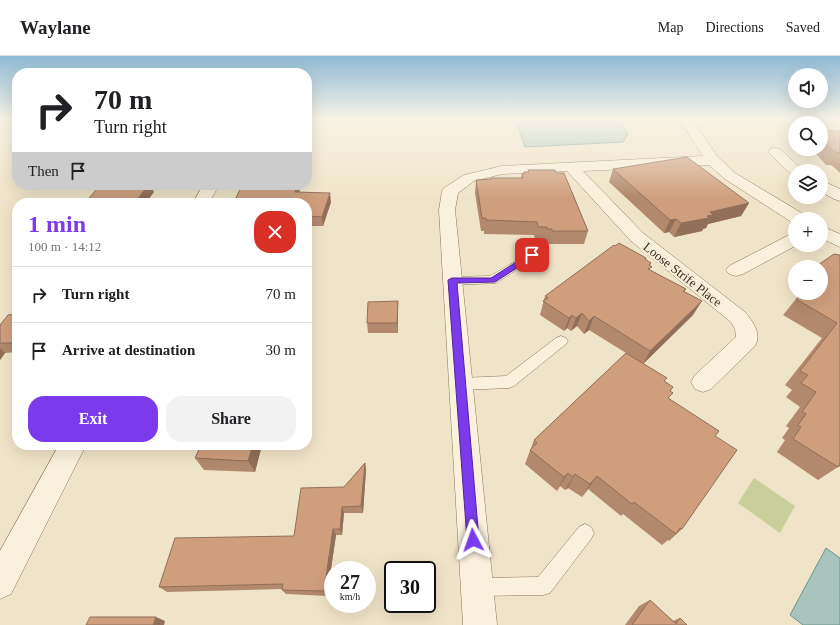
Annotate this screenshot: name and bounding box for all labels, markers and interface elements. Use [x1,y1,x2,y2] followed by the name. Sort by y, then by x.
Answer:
[20,17,91,38] text: Waylane
[658,20,683,35] text: Map
[705,20,764,35] text: Directions
[786,20,820,35] text: Saved
[788,68,828,300] map controls
[788,68,828,108] button: sound
[28,84,80,136] icon: right
[94,84,152,115] text: 70 m
[788,116,828,156] button: search
[94,117,167,137] text: Turn right
[67,160,89,182] icon: arrive
[28,163,59,179] text: Then
[788,164,828,204] button: layers
[28,211,86,237] text: 1 min
[254,211,296,253] button: close
[788,212,828,252] button: +
[515,238,549,272] pin
[28,239,101,254] text: 100 m · 14:12
[641,239,725,310] street label: Loose Strife Place
[521,244,543,266] icon: arrive
[788,260,828,300] button: −
[28,284,50,306] icon: right
[62,286,129,302] text: Turn right
[266,286,296,302] text: 70 m
[28,340,50,362] icon: arrive
[62,342,195,358] text: Arrive at destination
[266,342,296,358] text: 30 m
[28,396,158,442] button: Exit
[166,396,296,442] button: Share
[452,519,494,561] position arrow
[384,561,436,613] speed limit sign: 30
[340,571,360,593] text: 27
[340,591,360,602] text: km/h

